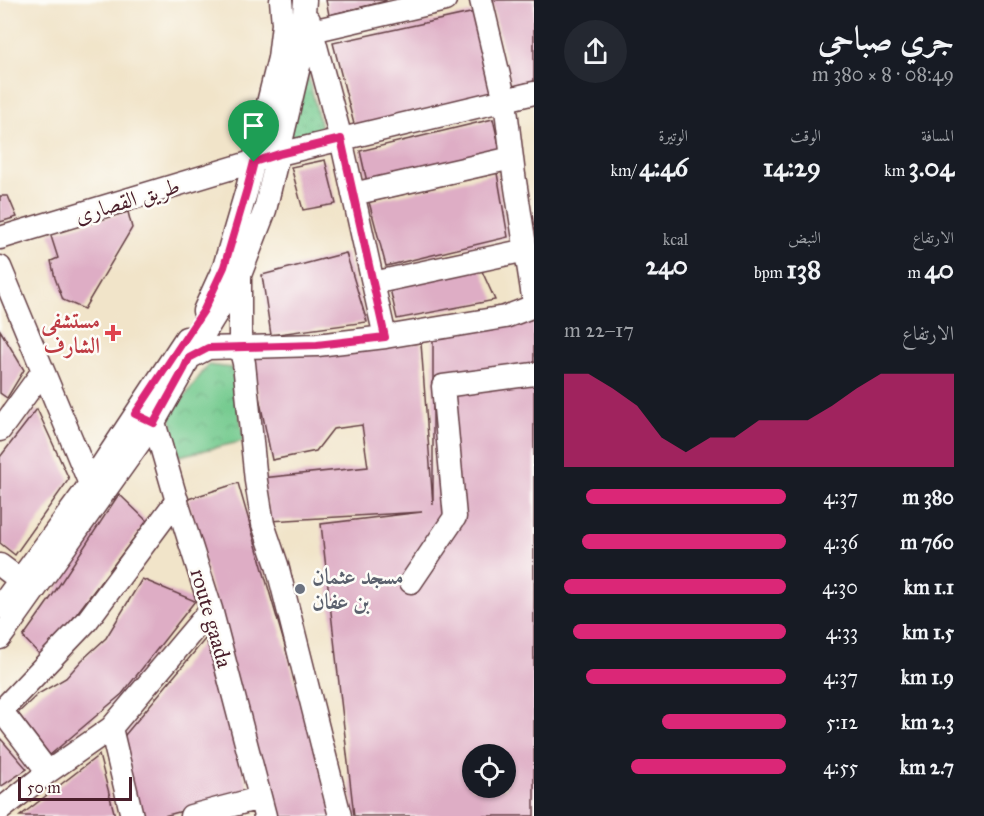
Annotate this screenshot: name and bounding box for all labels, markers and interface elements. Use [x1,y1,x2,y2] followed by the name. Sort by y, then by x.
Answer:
[818,19,954,59] text: جري صباحي
[564,20,627,83] button: share
[812,62,954,86] text: 08:49 · 8 × 380 m
[228,100,279,162] pin
[237,109,270,142] icon: arrive
[658,126,688,145] text: الوتيرة
[790,126,821,145] text: الوقت
[921,126,954,145] text: المسافة
[639,151,688,183] text: 4:46
[763,151,821,183] text: 14:29
[909,151,954,183] text: 3.04
[611,161,639,180] text: /km
[884,161,909,180] text: km
[71,172,183,230] street label: طريق القصارى
[788,228,821,247] text: النبض
[912,228,954,247] text: الارتفاع
[663,230,688,249] text: kcal
[646,249,688,281] text: 240
[787,253,821,285] text: 138
[924,253,954,285] text: 40
[754,263,787,282] text: bpm
[907,263,924,282] text: m
[40,307,100,359] place label: مستشفى الشارف
[564,318,634,342] text: 17–22 m
[902,321,954,345] text: الارتفاع
[104,324,122,342] marker: مستشفى الشارف
[823,485,858,509] text: 4:37
[903,485,954,509] text: 380 m
[824,530,858,554] text: 4:36
[900,530,954,554] text: 760 m
[312,563,404,615] place label: مسجد عثمان بن عفان
[184,565,239,672] street label: route gaada
[822,575,858,599] text: 4:30
[904,575,954,599] text: 1.1 km
[293,582,307,596] marker: مسجد عثمان بن عفان
[826,620,858,644] text: 4:33
[903,620,954,644] text: 1.5 km
[823,665,858,689] text: 4:37
[901,665,954,689] text: 1.9 km
[826,710,858,734] text: 5:12
[901,710,954,734] text: 2.3 km
[462,744,516,798] map controls
[462,744,516,798] button: locate
[823,755,858,779] text: 4:55
[900,755,954,779] text: 2.7 km
[18,774,132,802] scale bar
[27,778,61,797] text: 50 m

